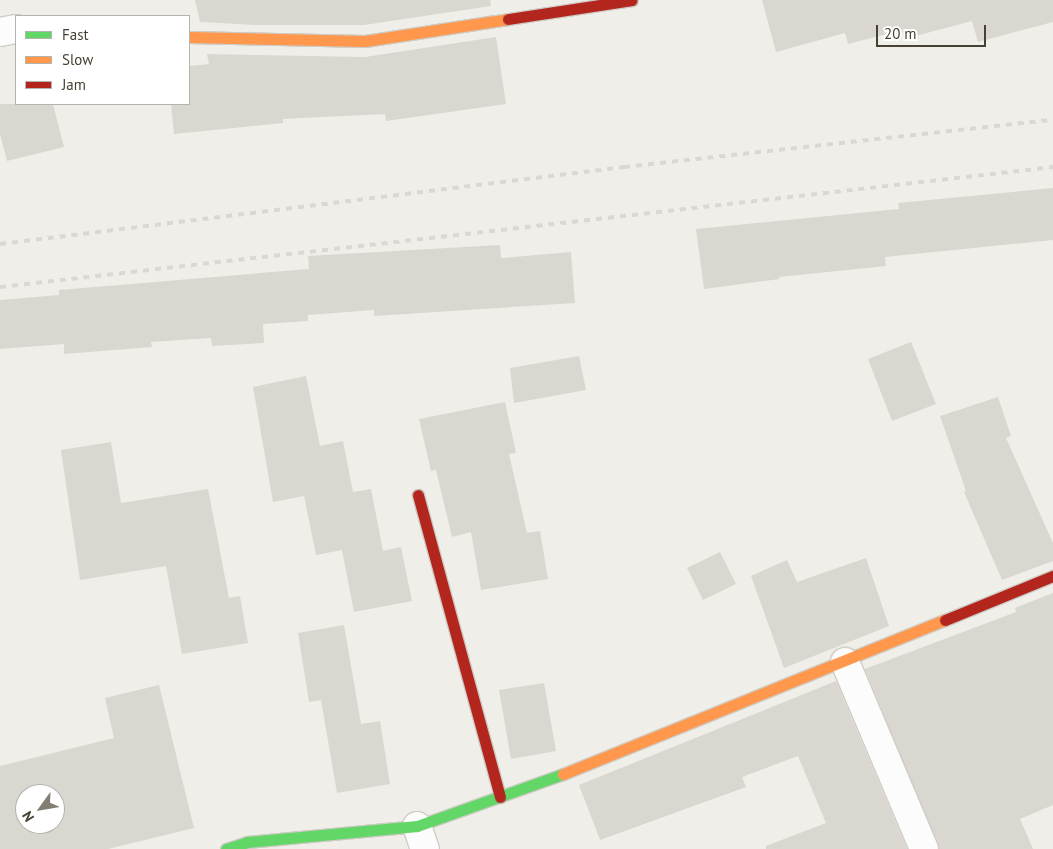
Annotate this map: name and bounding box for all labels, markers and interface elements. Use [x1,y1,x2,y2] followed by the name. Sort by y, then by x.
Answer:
[15,15,190,105] legend
[878,15,988,47] scale bar
[884,24,917,43] text: 20 m
[62,25,89,44] text: Fast
[62,50,93,69] text: Slow
[62,75,86,94] text: Jam
[15,784,65,834] north arrow
[18,808,38,825] text: N

